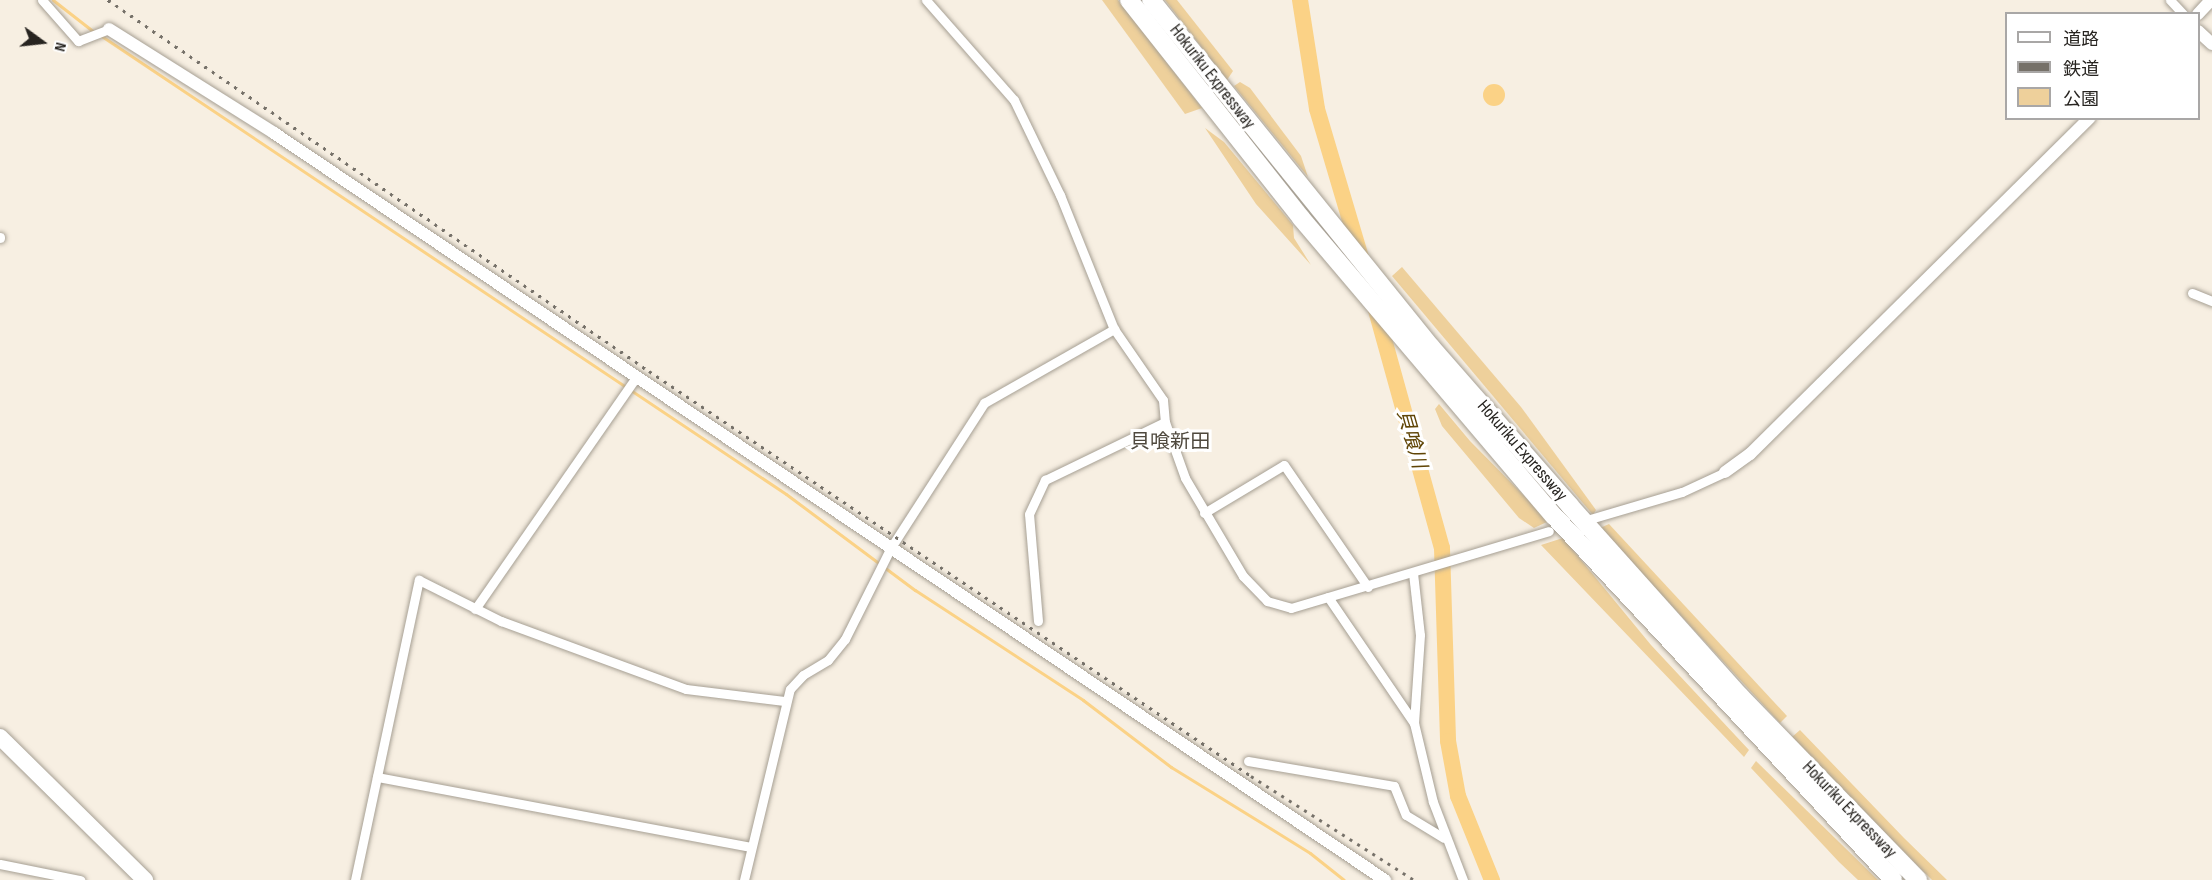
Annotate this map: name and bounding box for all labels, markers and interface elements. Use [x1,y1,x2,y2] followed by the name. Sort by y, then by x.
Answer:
[12,12,72,72] north arrow
[2005,12,2200,120] legend
[1164,20,1260,134] street label: Hokuriku Expressway
[2063,29,2099,50] text: 道路
[50,40,70,53] text: N
[2063,59,2099,80] text: 鉄道
[2063,89,2099,110] text: 公園
[1472,396,1572,506] street label: Hokuriku Expressway
[1391,407,1431,471] water label: 貝喰川
[1130,430,1210,454] district label: 貝喰新田
[1797,757,1901,863] street label: Hokuriku Expressway

